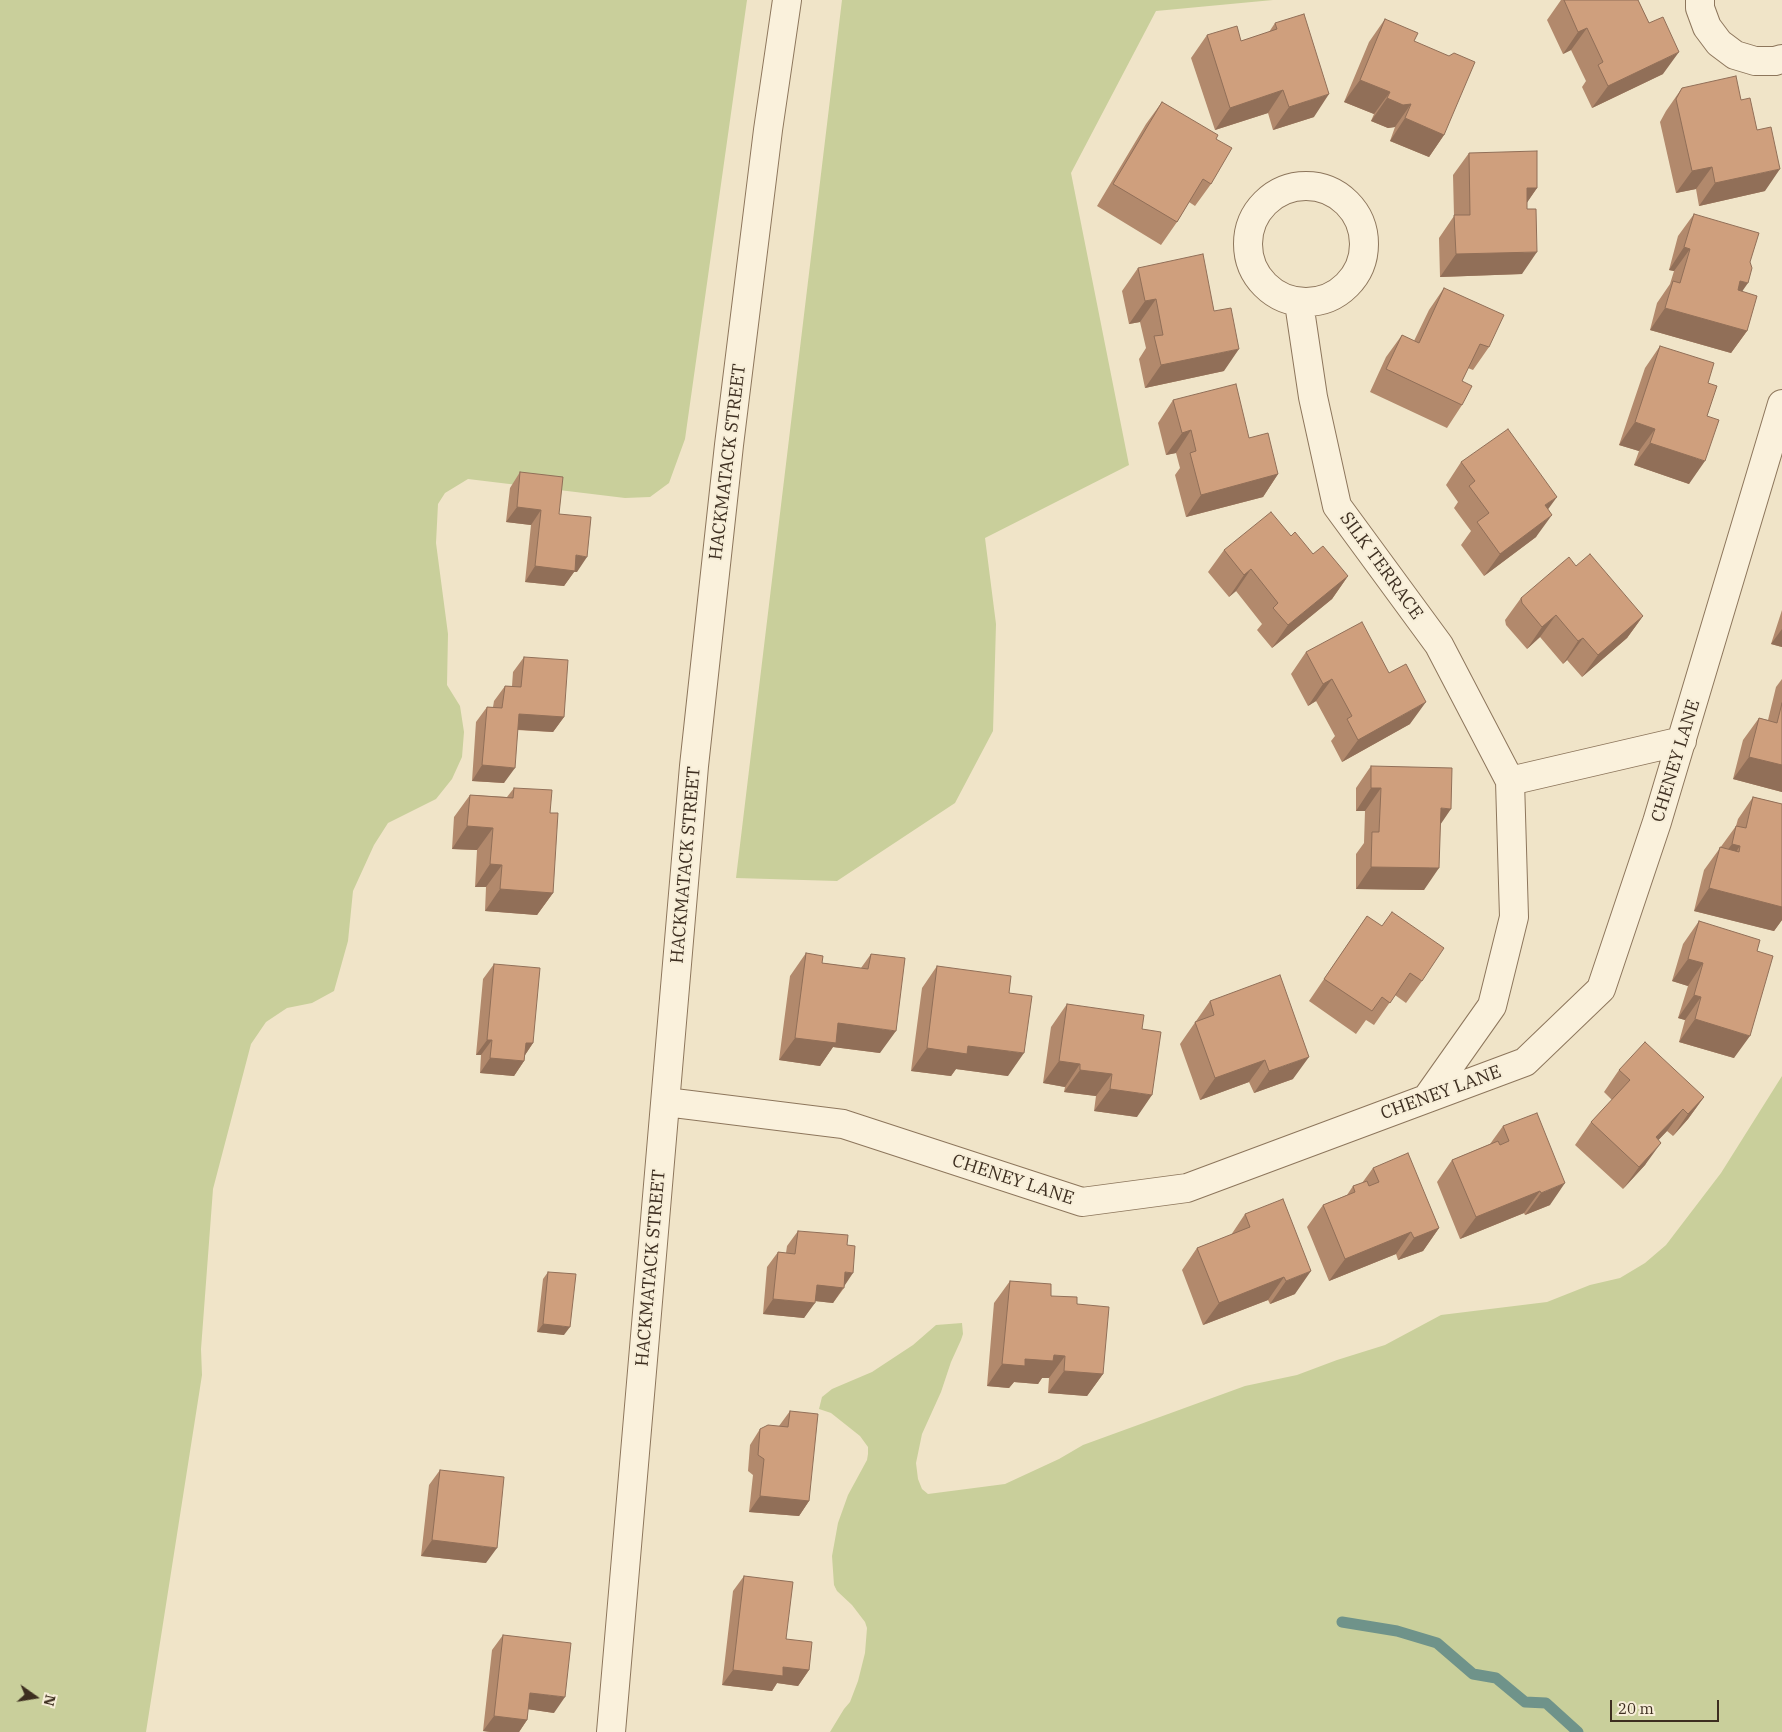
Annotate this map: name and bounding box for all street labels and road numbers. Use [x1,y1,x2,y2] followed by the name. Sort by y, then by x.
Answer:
[705,363,751,561] street label: HACKMATACK STREET
[1335,508,1427,624] street label: SILK TERRACE
[1647,697,1705,825] street label: CHENEY LANE
[667,766,705,964] street label: HACKMATACK STREET
[1378,1061,1504,1125] street label: CHENEY LANE
[949,1150,1077,1210] street label: CHENEY LANE
[632,1169,670,1367] street label: HACKMATACK STREET

